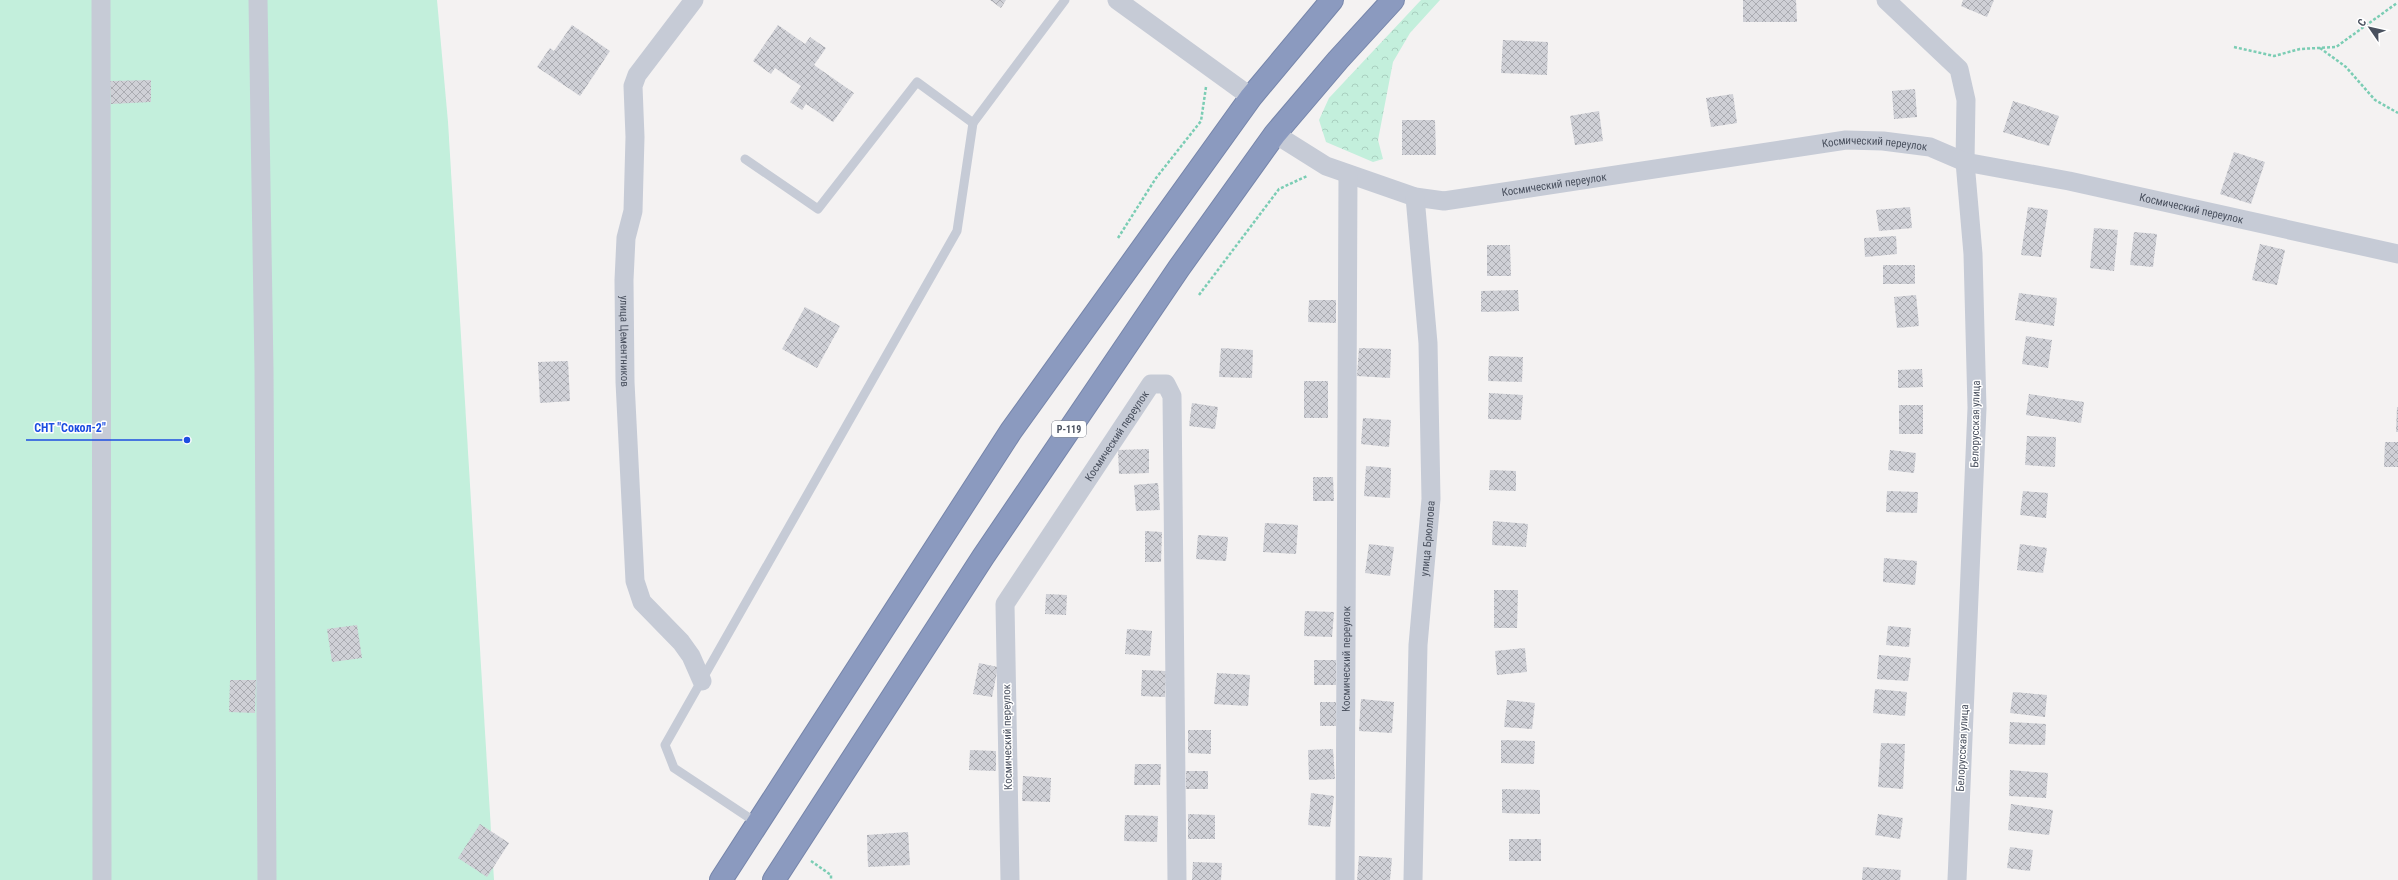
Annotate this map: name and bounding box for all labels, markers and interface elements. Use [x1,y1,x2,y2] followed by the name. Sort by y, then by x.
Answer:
[2350,8,2390,48] north arrow
[2355,16,2369,29] text: С
[1821,134,1929,154] street label: Космический переулок
[1501,170,1608,199] street label: Космический переулок
[2138,191,2245,227] street label: Космический переулок
[617,295,631,387] street label: улица Цементников
[1968,380,1983,468] street label: Белорусская улица
[1082,388,1152,484] street label: Космический переулок
[26,416,114,440] callout: СНТ "Сокол-2"
[34,421,106,435] text: СНТ "Сокол-2"
[1052,421,1086,437] road number: Р-119
[1418,500,1438,577] street label: улица Брюллова
[1340,605,1353,712] street label: Космический переулок
[1000,683,1015,790] street label: Космический переулок
[1954,704,1971,792] street label: Белорусская улица

